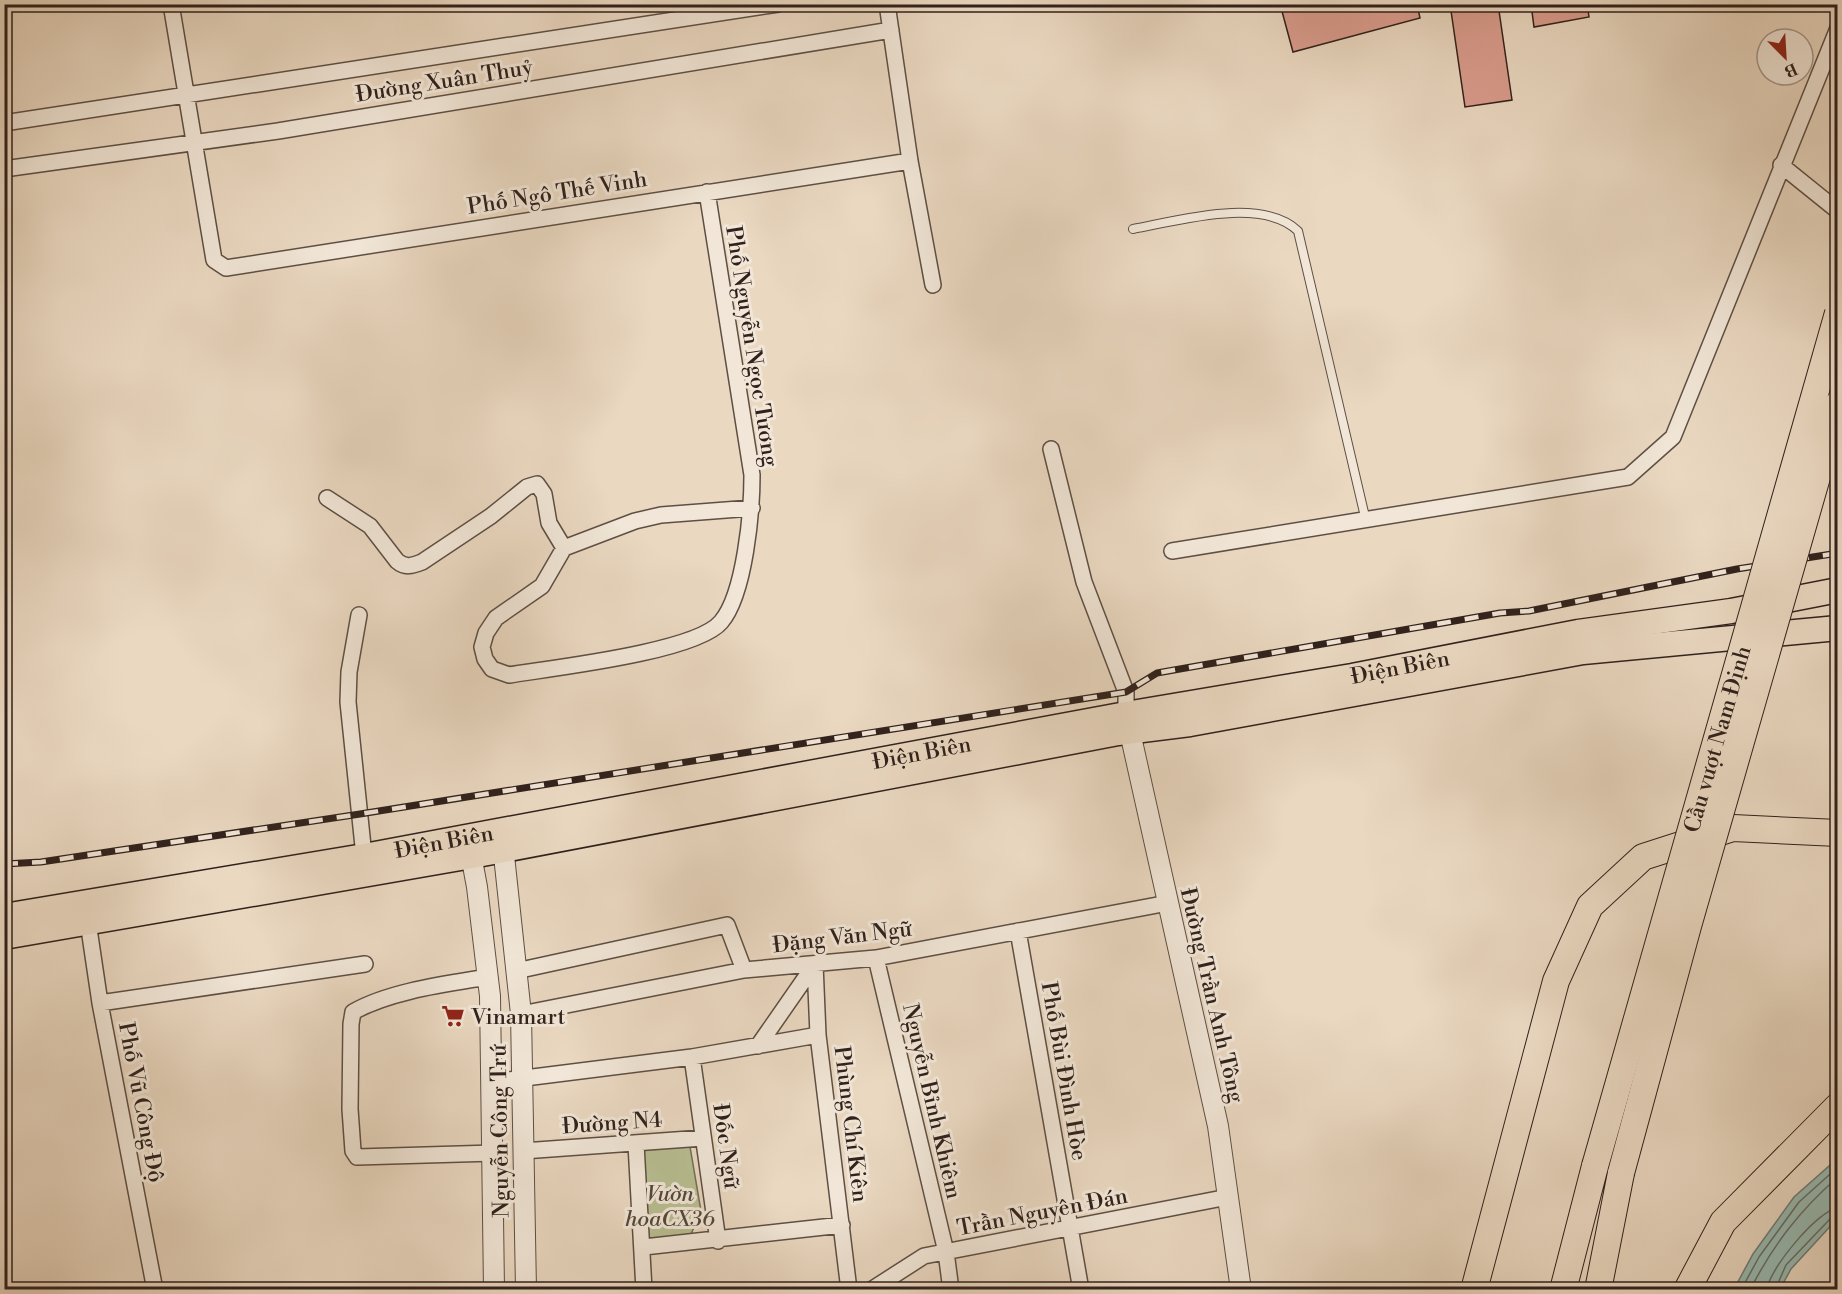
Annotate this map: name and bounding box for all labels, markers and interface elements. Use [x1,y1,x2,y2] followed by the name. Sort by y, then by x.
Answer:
[1755,27,1815,87] north arrow
[354,54,535,109] street label: Đường Xuân Thuỷ
[1781,58,1800,81] text: B
[465,166,649,221] street label: Phố Ngô Thế Vinh
[719,224,784,469] street label: Phố Nguyễn Ngọc Tương
[1679,643,1758,836] street label: Cầu vượt Nam Định
[1348,645,1452,691] street label: Điện Biên
[870,731,973,776] street label: Điện Biên
[392,820,496,865] street label: Điện Biên
[1174,885,1250,1106] street label: Đường Trần Anh Tông
[771,915,914,959] street label: Đặng Văn Ngữ
[1035,980,1093,1163] street label: Phố Bùi Đình Hòe
[896,1001,967,1202] street label: Nguyễn Bỉnh Khiêm
[440,1003,466,1029] supermarket icon: Vinamart
[470,1004,566,1031] place label: Vinamart
[112,1020,169,1185] street label: Phố Vũ Công Độ
[485,1044,516,1218] street label: Nguyễn Công Trứ
[828,1044,873,1204] street label: Phùng Chí Kiên
[706,1102,745,1191] street label: Đốc Ngữ
[561,1107,663,1140] street label: Đường N4
[625,1181,715,1233] park label: Vườn hoaCX36
[955,1183,1130,1242] street label: Trần Nguyên Đán

